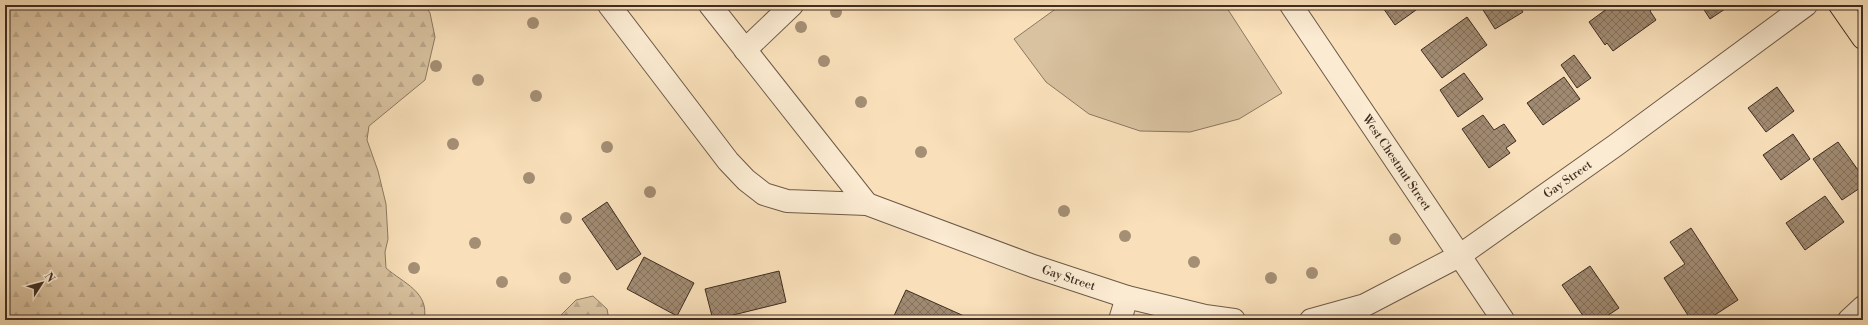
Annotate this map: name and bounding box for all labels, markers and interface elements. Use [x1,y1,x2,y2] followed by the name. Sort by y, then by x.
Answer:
[1358,111,1435,214] street label: West Chestnut Street
[1541,157,1596,202] street label: Gay Street
[1040,262,1098,294] street label: Gay Street
[22,263,62,303] north arrow
[41,270,58,286] text: N

